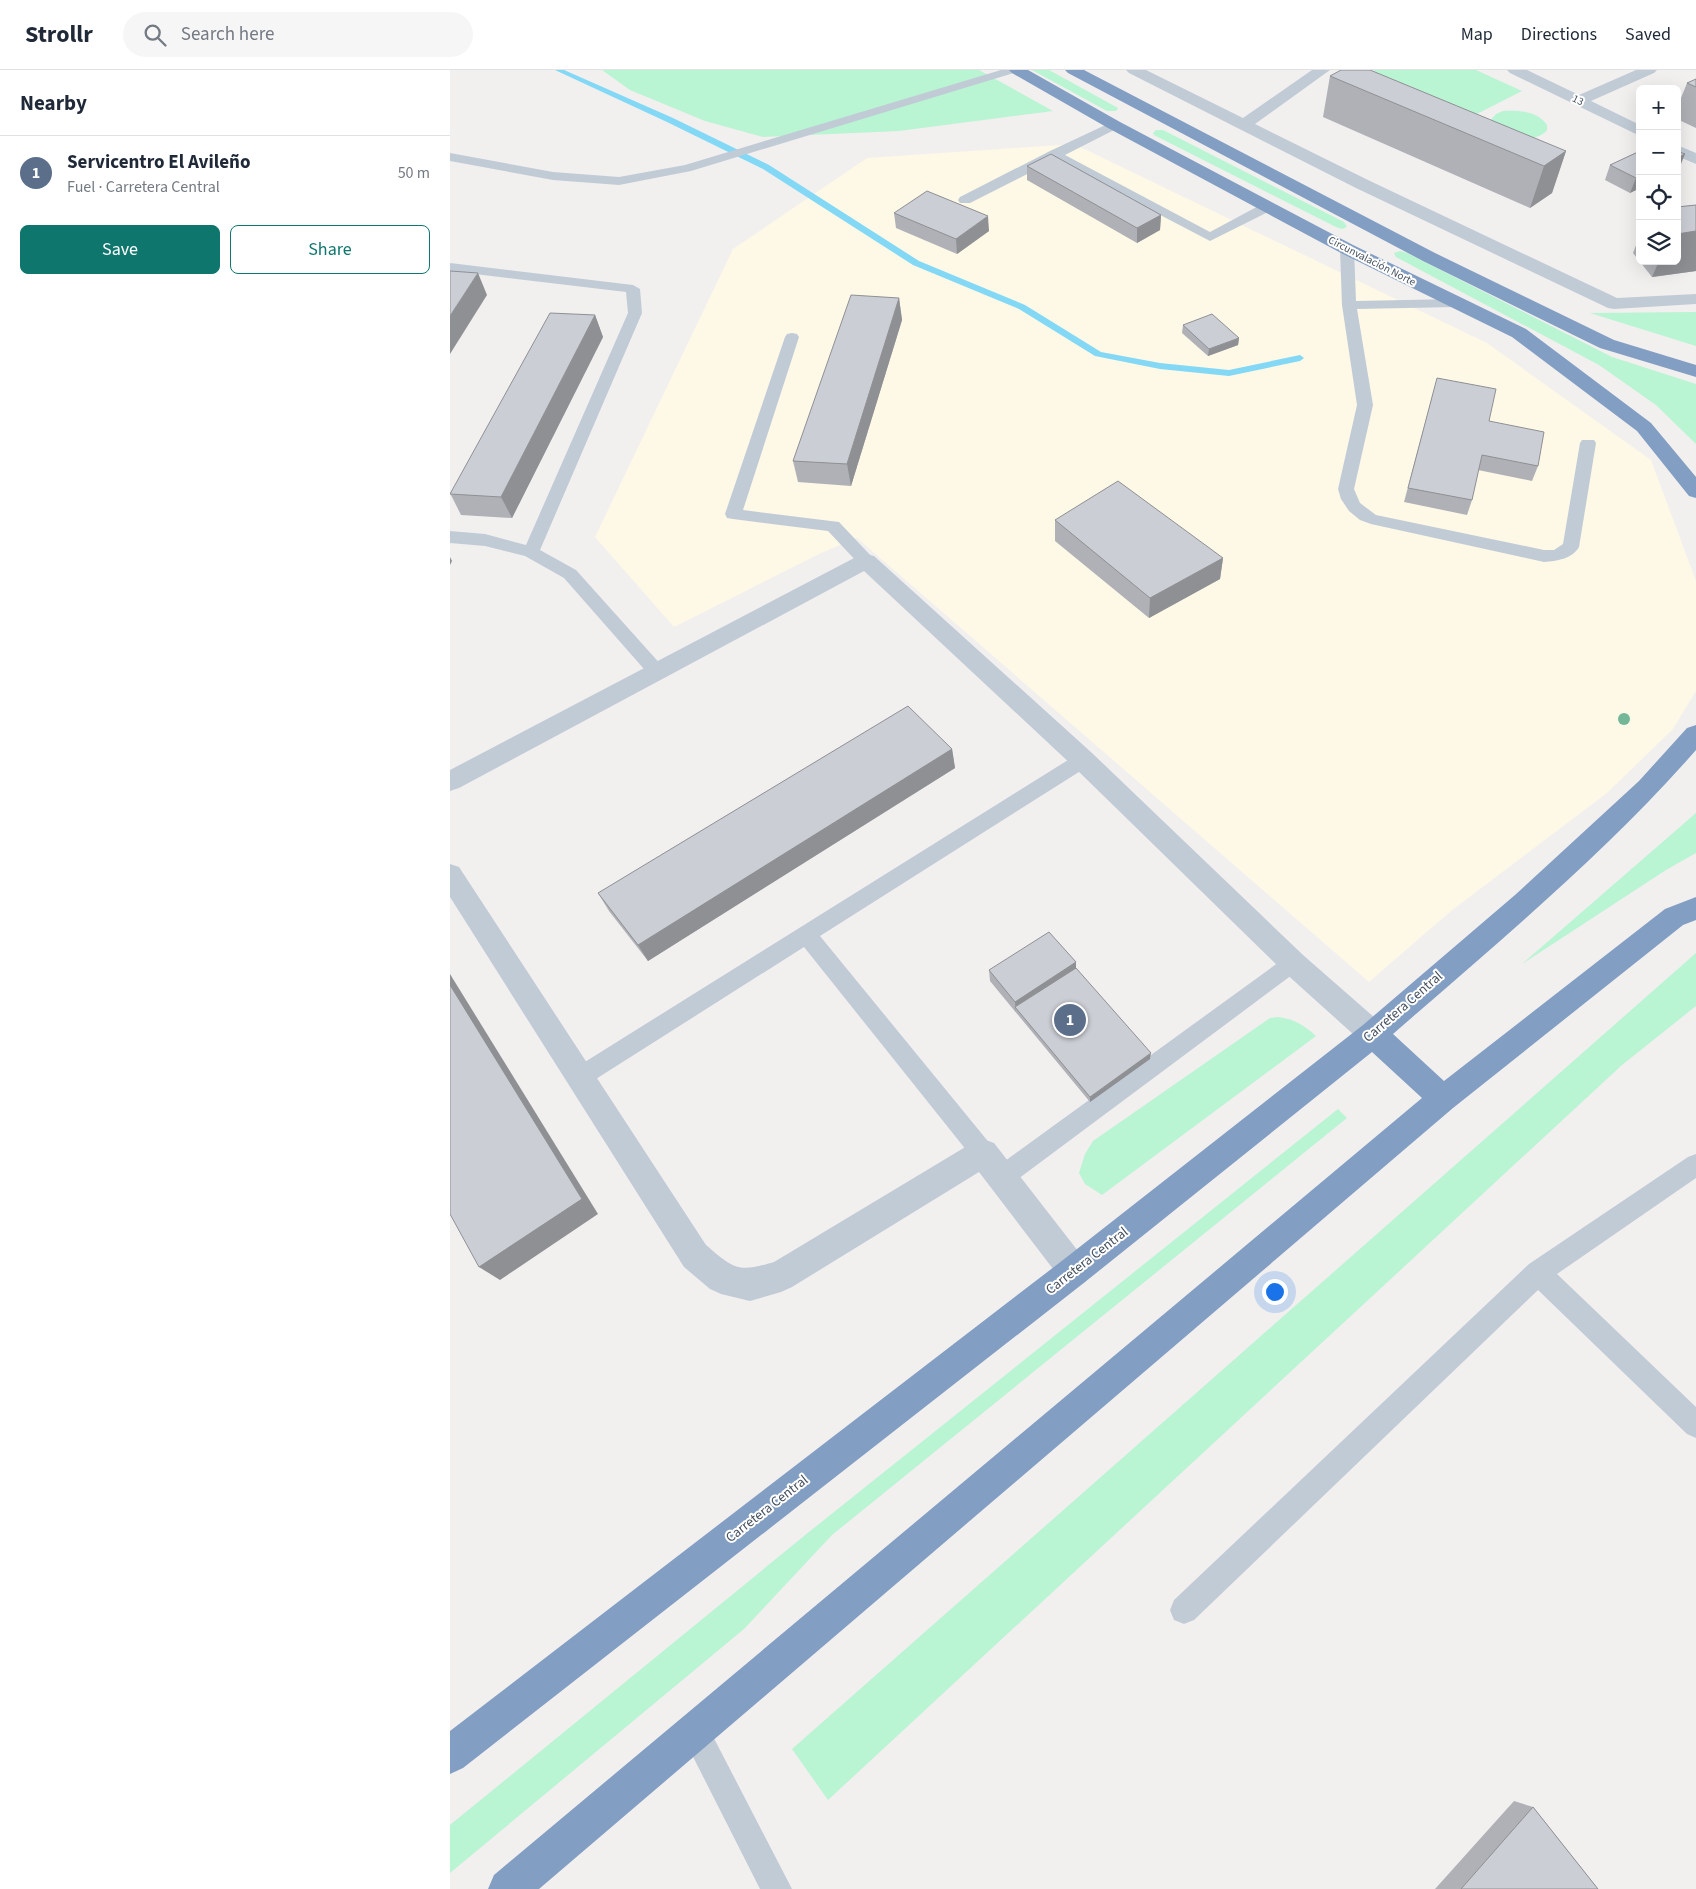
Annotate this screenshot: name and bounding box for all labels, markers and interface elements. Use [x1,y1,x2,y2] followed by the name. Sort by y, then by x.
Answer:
[123,12,473,57] search box
[25,17,93,52] text: Strollr
[141,21,169,49] icon: search
[181,21,274,48] text: Search here
[1461,22,1493,47] text: Map
[1521,22,1597,47] text: Directions
[1625,22,1671,47] text: Saved
[1636,85,1681,265] map controls
[1636,85,1681,130] button: +
[20,88,87,118] text: Nearby
[1570,91,1586,109] street label: 13
[1636,130,1681,175] button: −
[67,149,250,176] text: Servicentro El Avileño
[32,162,40,184] text: 1
[398,162,430,184] text: 50 m
[1636,175,1681,220] button: locate
[67,176,220,198] text: Fuel · Carretera Central
[1636,220,1681,265] button: layers
[20,225,220,274] button: Save
[230,225,430,274] button: Share
[1326,232,1419,290] street label: Circunvalación Norte
[1359,966,1448,1047] street label: Carretera Central
[1054,1001,1086,1039] pin: 1
[1042,1222,1133,1300] street label: Carretera Central
[1262,1279,1288,1305] your location
[722,1470,813,1548] street label: Carretera Central

